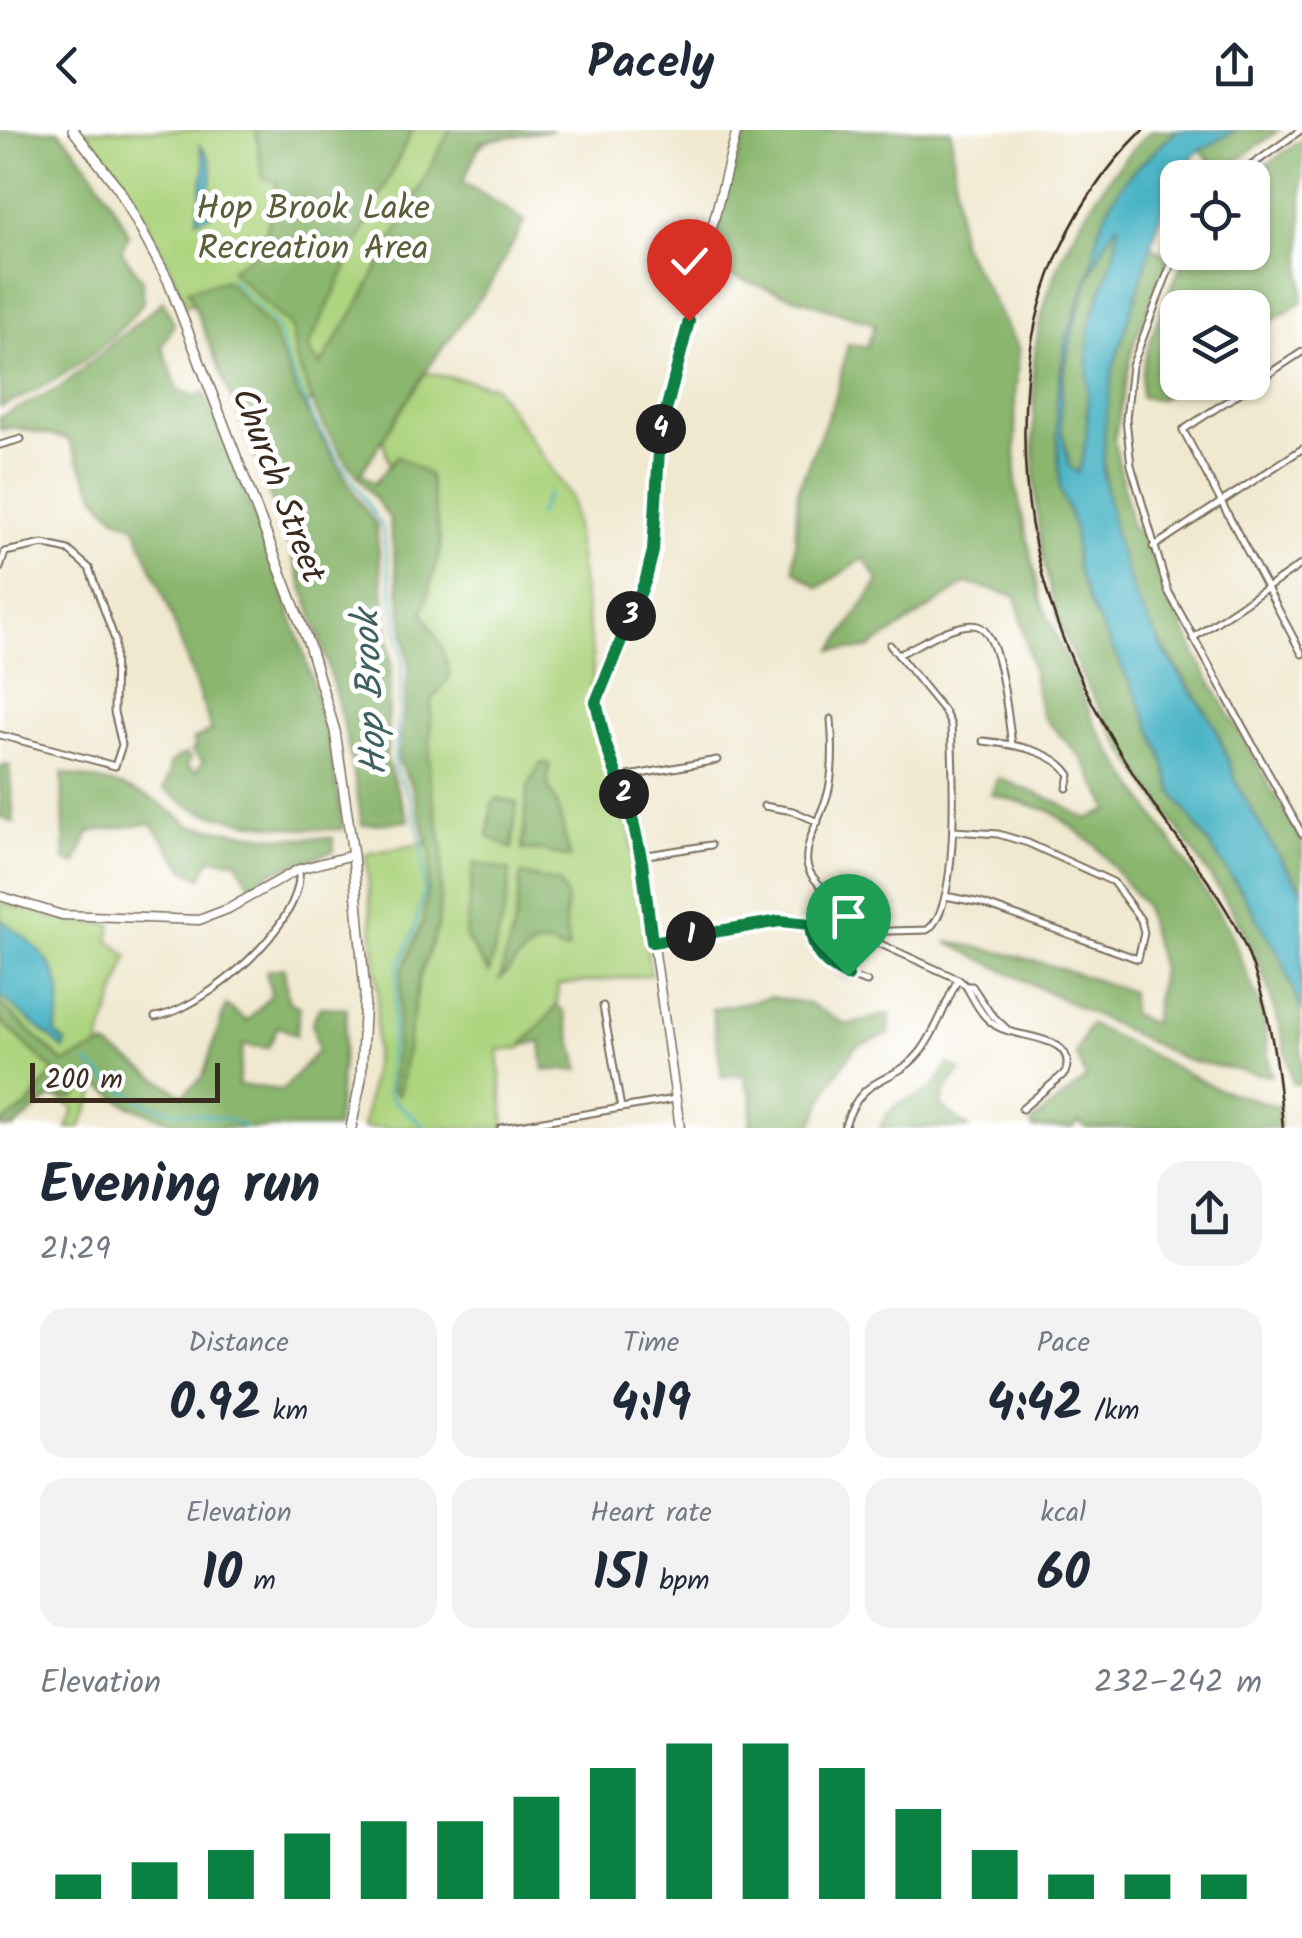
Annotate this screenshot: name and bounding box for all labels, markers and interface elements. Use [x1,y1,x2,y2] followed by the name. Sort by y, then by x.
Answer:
[588,29,715,101] text: Pacely
[40,38,95,93] icon: back
[1207,38,1262,93] icon: share
[1160,160,1270,400] map controls
[1160,160,1270,270] button: locate
[196,182,430,278] park label: Hop Brook Lake Recreation Area
[647,219,732,322] pin
[662,234,717,289] icon: check
[1160,290,1270,400] button: layers
[214,380,340,592] street label: Church Street
[636,404,686,454] pin: 4
[653,406,669,451] text: 4
[606,591,656,641] pin: 3
[623,593,639,638] text: 3
[337,604,406,777] water label: Hop Brook
[599,769,649,819] pin: 2
[616,771,632,816] text: 2
[806,874,891,977] pin
[821,889,876,944] icon: arrive
[666,911,716,961] pin: 1
[687,913,695,958] text: 1
[30,1058,220,1103] scale bar
[45,1058,123,1103] text: 200 m
[40,1144,320,1231] text: Evening run
[1157,1161,1262,1266] button: share
[40,1225,111,1276] text: 21:29
[188,1321,289,1366] text: Distance
[623,1321,679,1366] text: Time
[1037,1321,1090,1366] text: Pace
[169,1366,261,1446] text: 0.92
[611,1366,691,1446] text: 4:19
[987,1366,1083,1446] text: 4:42
[261,1389,308,1434] text: km
[1083,1389,1140,1434] text: /km
[186,1491,292,1536] text: Elevation
[590,1491,712,1536] text: Heart rate
[1041,1491,1086,1536] text: kcal
[202,1536,242,1616] text: 10
[592,1536,648,1616] text: 151
[1037,1536,1090,1616] text: 60
[242,1559,276,1604] text: m
[648,1559,710,1604] text: bpm
[40,1658,161,1709] text: Elevation
[1094,1658,1262,1709] text: 232–242 m

